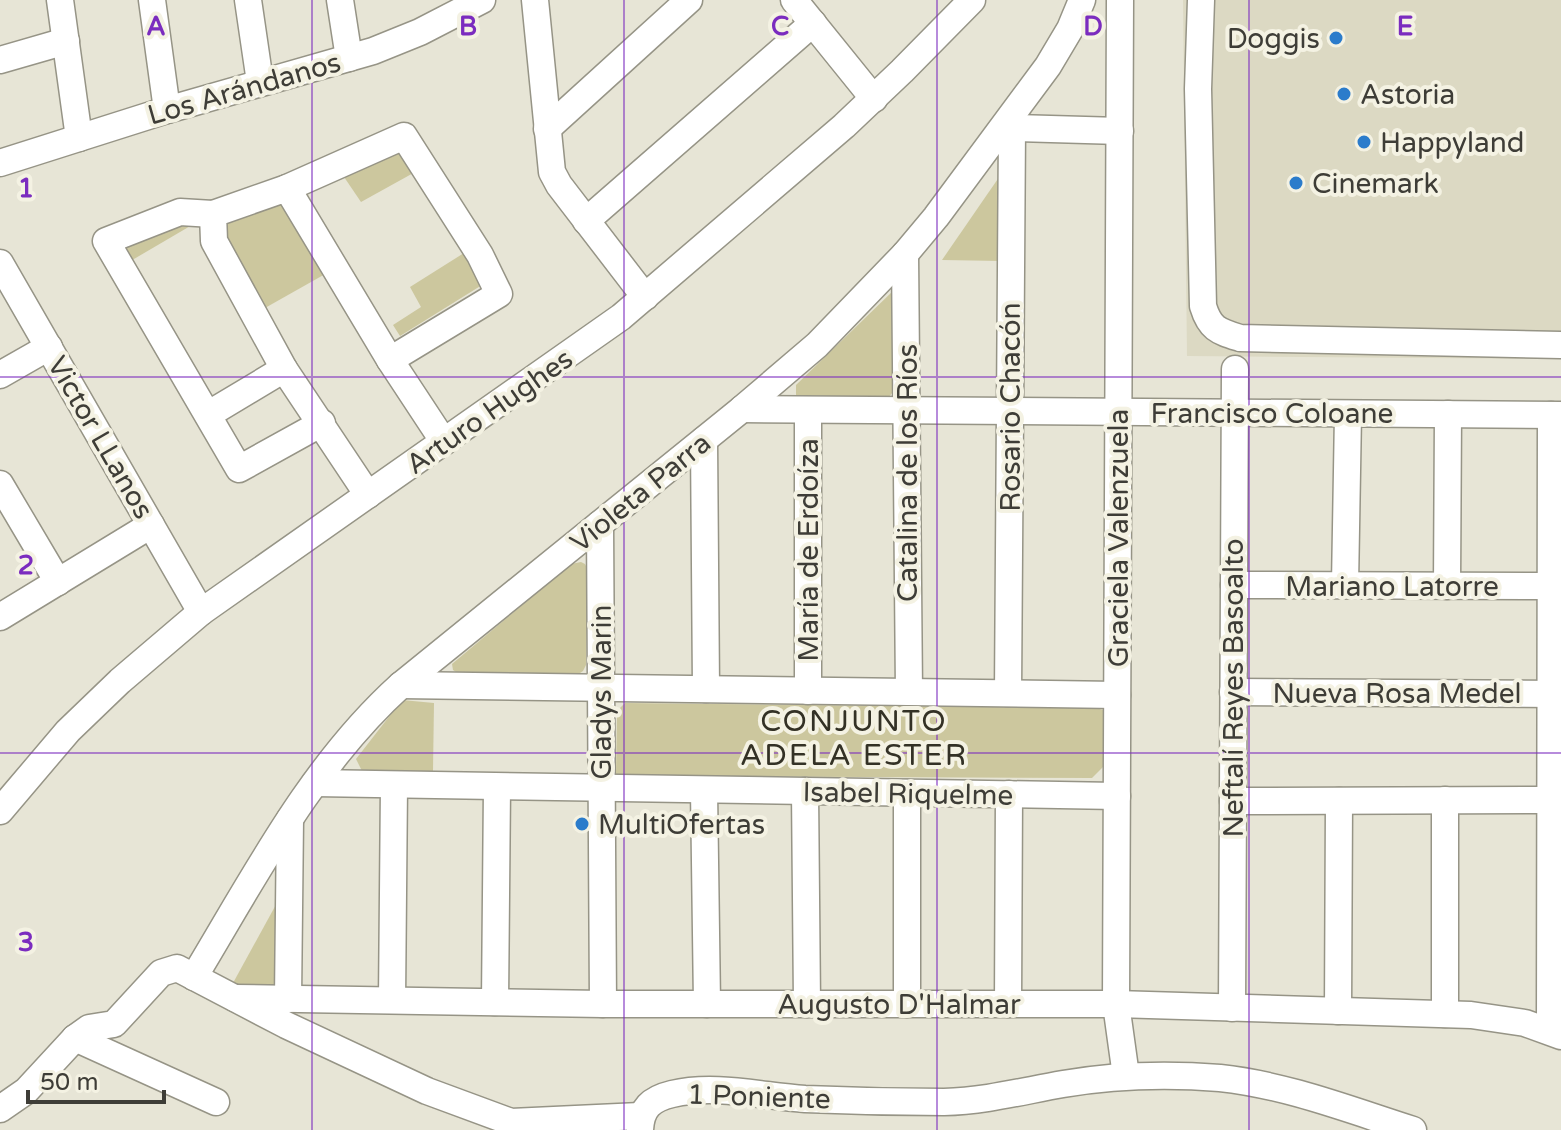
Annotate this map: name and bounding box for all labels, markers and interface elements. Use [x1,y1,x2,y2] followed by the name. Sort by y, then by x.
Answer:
[146,11,166,42] text: A
[459,11,477,42] text: B
[771,11,789,42] text: C
[1083,11,1103,42] text: D
[1397,11,1413,42] text: E
[1227,22,1320,56] place label: Doggis
[1327,29,1345,47] marker: Doggis
[144,45,345,133] street label: Los Arándanos
[1360,78,1455,112] place label: Astoria
[1335,85,1353,103] marker: Astoria
[1380,126,1524,160] place label: Happyland
[1355,133,1373,151] marker: Happyland
[1312,167,1439,201] place label: Cinemark
[18,173,34,204] text: 1
[1287,174,1305,192] marker: Cinemark
[994,302,1028,512] street label: Rosario Chacón
[400,342,579,482] street label: Arturo Hughes
[891,344,925,602] street label: Catalina de los Ríos
[40,350,160,525] street label: Victor LLanos
[1151,397,1393,431] street label: Francisco Coloane
[1102,409,1136,667] street label: Graciela Valenzuela
[564,426,718,560] street label: Violeta Parra
[792,438,826,662] street label: María de Erdoíza
[1217,539,1251,837] street label: Neftalí Reyes Basoalto
[18,550,34,581] text: 2
[1285,570,1499,604] street label: Mariano Latorre
[585,605,619,779] street label: Gladys Marin
[1273,677,1521,711] street label: Nueva Rosa Medel
[740,703,968,774] district label: CONJUNTO ADELA ESTER
[802,775,1014,813] street label: Isabel Riquelme
[598,808,765,842] place label: MultiOfertas
[573,815,591,833] marker: MultiOfertas
[18,927,34,958] text: 3
[777,988,1021,1022] street label: Augusto D'Halmar
[28,1054,164,1104] scale bar
[40,1068,98,1097] text: 50 m
[687,1078,831,1116] street label: 1 Poniente

